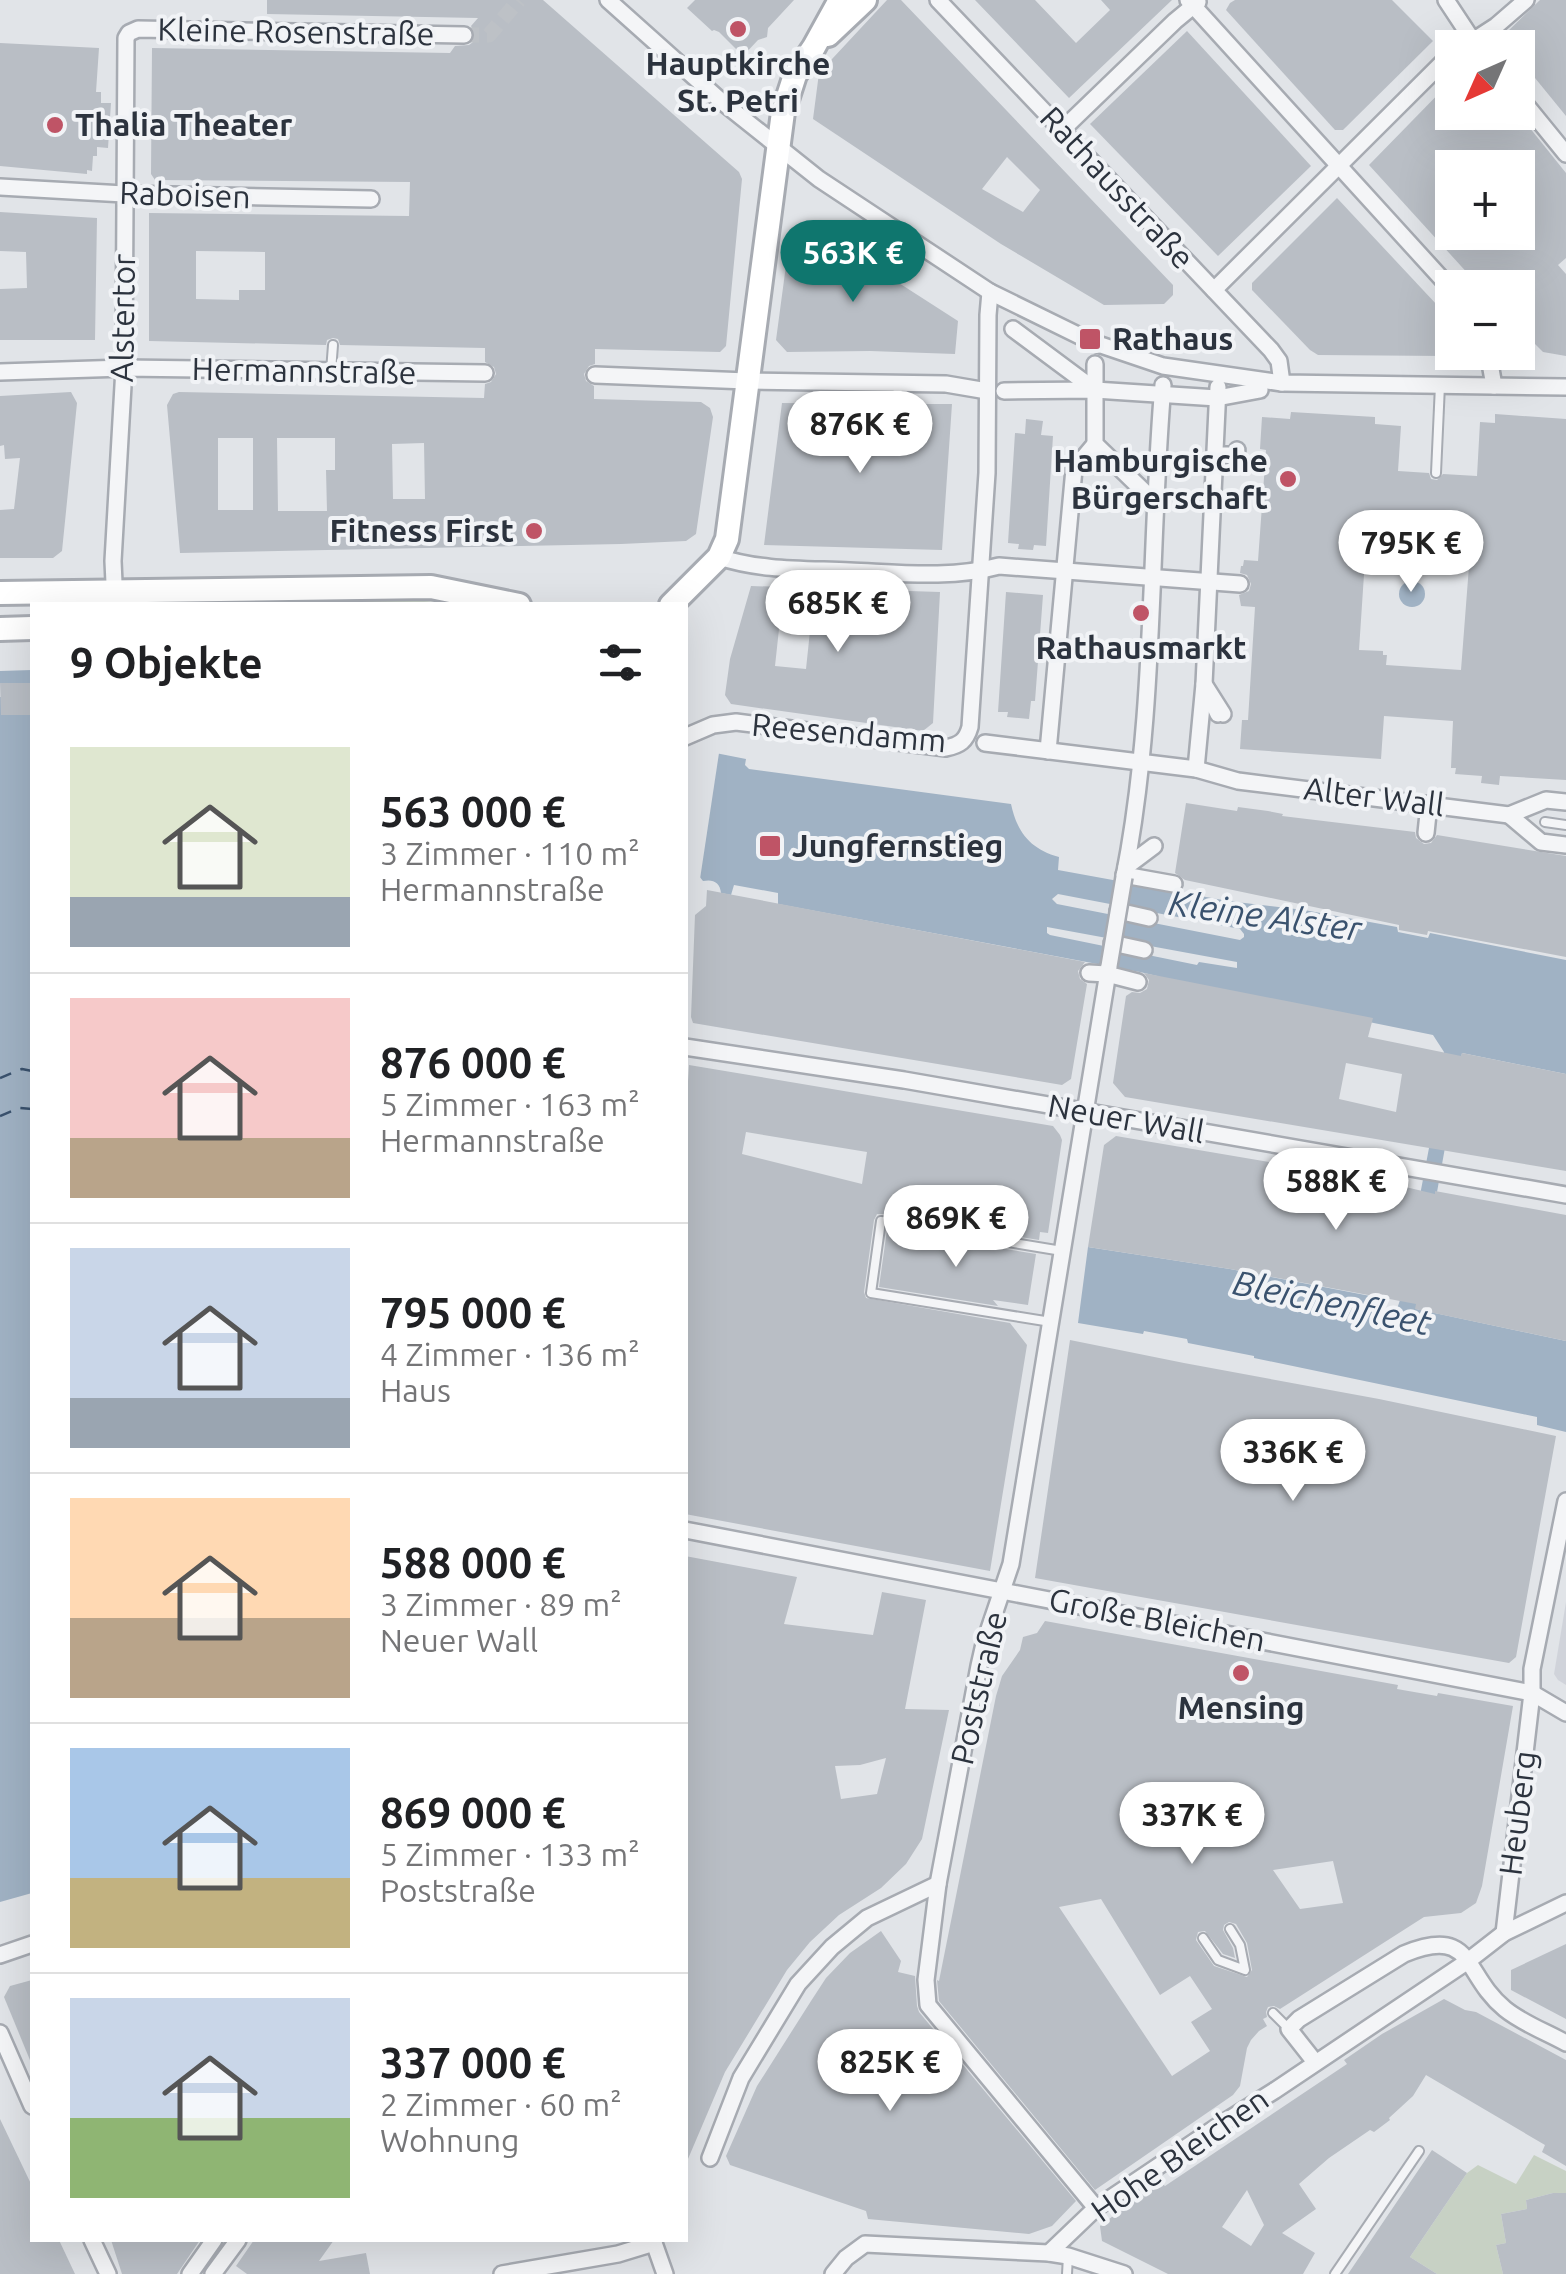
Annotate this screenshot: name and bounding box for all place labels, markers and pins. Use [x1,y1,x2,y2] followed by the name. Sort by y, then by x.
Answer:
[727,18,749,40] marker: Hauptkirche St. Petri
[646,45,830,118] place label: Hauptkirche St. Petri
[75,106,292,142] place label: Thalia Theater
[44,114,66,136] marker: Thalia Theater
[772,220,934,305] pin: 563K €
[1112,320,1233,356] place label: Rathaus
[1077,326,1103,352] marker: Rathaus
[779,391,941,476] pin: 876K €
[1053,442,1268,515] place label: Hamburgische Bürgerschaft
[1277,468,1299,490] marker: Hamburgische Bürgerschaft
[1330,510,1492,595] pin: 795K €
[329,512,514,548] place label: Fitness First
[523,520,545,542] marker: Fitness First
[757,570,919,655] pin: 685K €
[1130,602,1152,624] marker: Rathausmarkt
[1035,629,1247,665] place label: Rathausmarkt
[792,827,1003,863] place label: Jungfernstieg
[757,833,783,859] marker: Jungfernstieg
[1255,1148,1417,1233] pin: 588K €
[875,1185,1037,1270] pin: 869K €
[1212,1419,1374,1504] pin: 336K €
[1230,1662,1252,1684] marker: Mensing
[1177,1689,1305,1725] place label: Mensing
[1111,1782,1273,1867] pin: 337K €
[809,2029,971,2114] pin: 825K €

